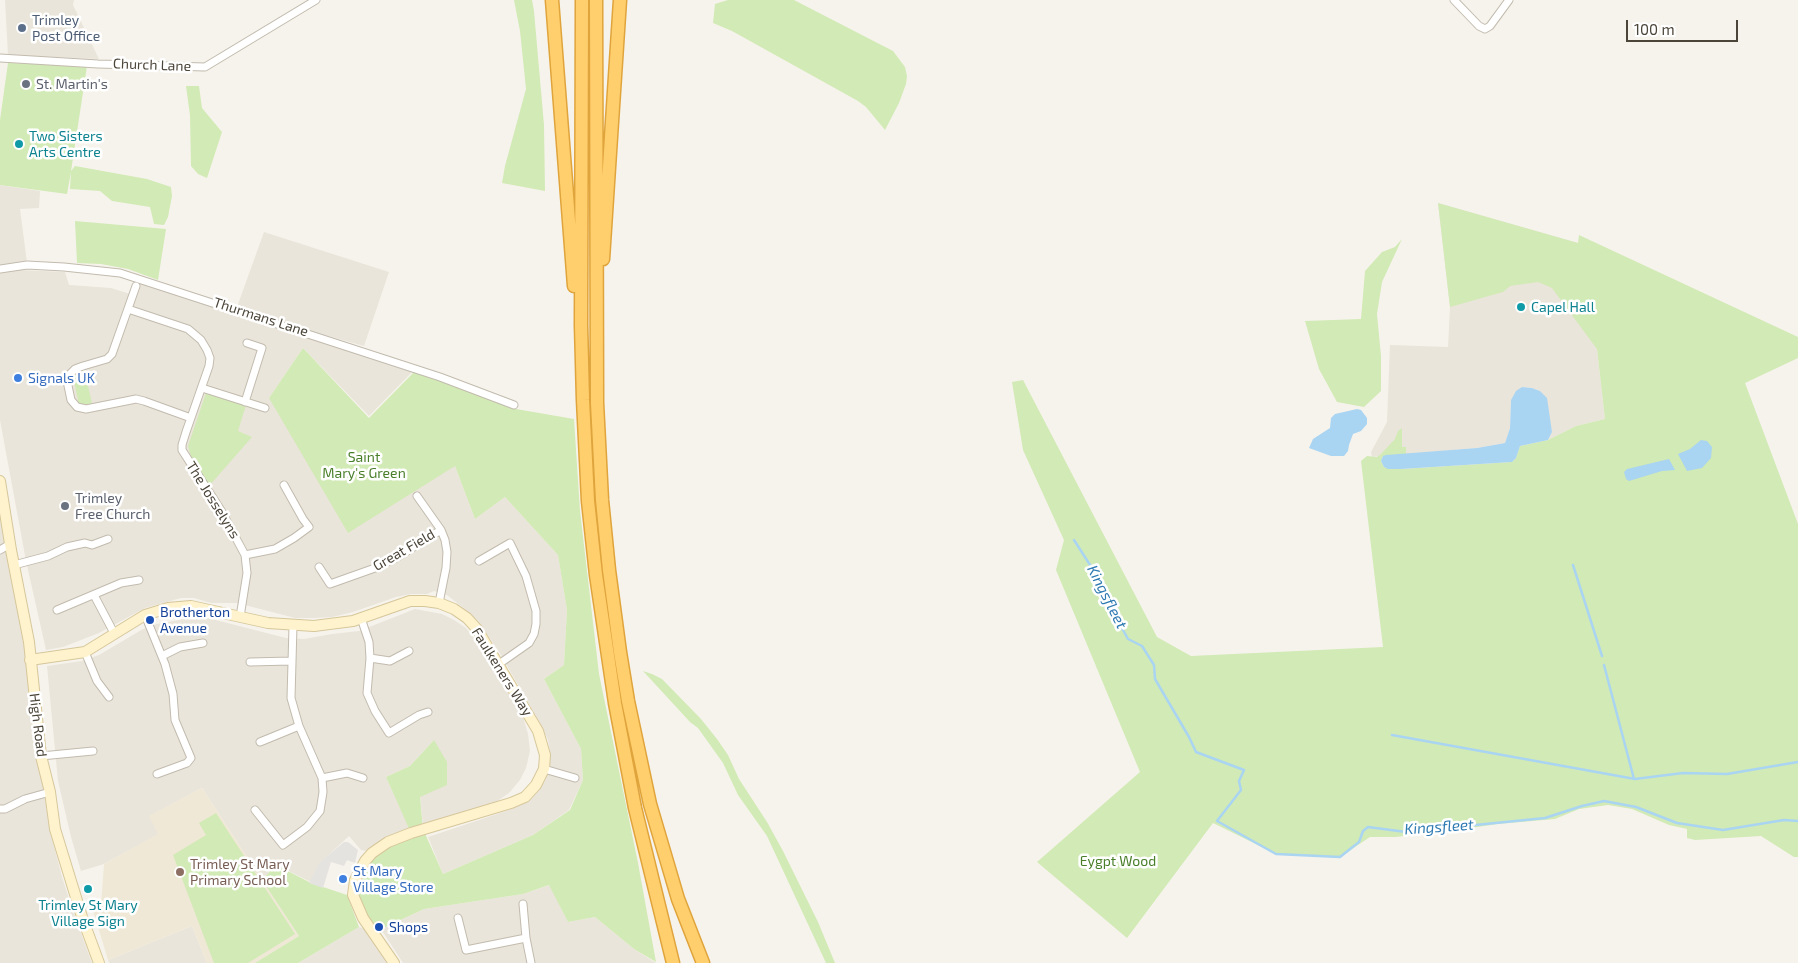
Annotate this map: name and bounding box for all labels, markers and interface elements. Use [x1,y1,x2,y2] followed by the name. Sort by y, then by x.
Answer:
[1628,10,1740,42] scale bar
[32,12,100,44] place label: Trimley Post Office
[1634,20,1675,38] text: 100 m
[16,22,28,34] marker: Trimley Post Office
[113,55,191,75] street label: Church Lane
[36,76,108,92] place label: St. Martin's
[20,78,32,90] marker: St. Martin's
[29,128,103,160] place label: Two Sisters Arts Centre
[13,138,25,150] marker: Two Sisters Arts Centre
[211,294,311,340] street label: Thurmans Lane
[1531,299,1595,315] place label: Capel Hall
[1515,301,1527,313] marker: Capel Hall
[28,370,95,386] place label: Signals UK
[12,372,24,384] marker: Signals UK
[322,449,406,482] park label: Saint Mary's Green
[183,458,243,542] street label: The Josselyns
[75,490,150,522] place label: Trimley Free Church
[59,500,71,512] marker: Trimley Free Church
[370,526,438,574] street label: Great Field
[1083,562,1131,632] water label: Kingsfleet
[160,604,230,636] place label: Brotherton Avenue
[144,614,156,626] marker: Brotherton Avenue
[468,625,536,719] street label: Faulkeners Way
[26,692,50,758] street label: High Road
[1404,816,1474,838] water label: Kingsfleet
[1080,853,1156,869] park label: Eygpt Wood
[190,856,290,889] place label: Trimley St Mary Primary School
[353,863,433,896] place label: St Mary Village Store
[174,866,186,878] marker: Trimley St Mary Primary School
[337,873,349,885] marker: St Mary Village Store
[82,883,94,895] marker: Trimley St Mary Village Sign
[38,897,138,930] place label: Trimley St Mary Village Sign
[389,919,428,935] place label: Shops
[373,921,385,933] marker: Shops

